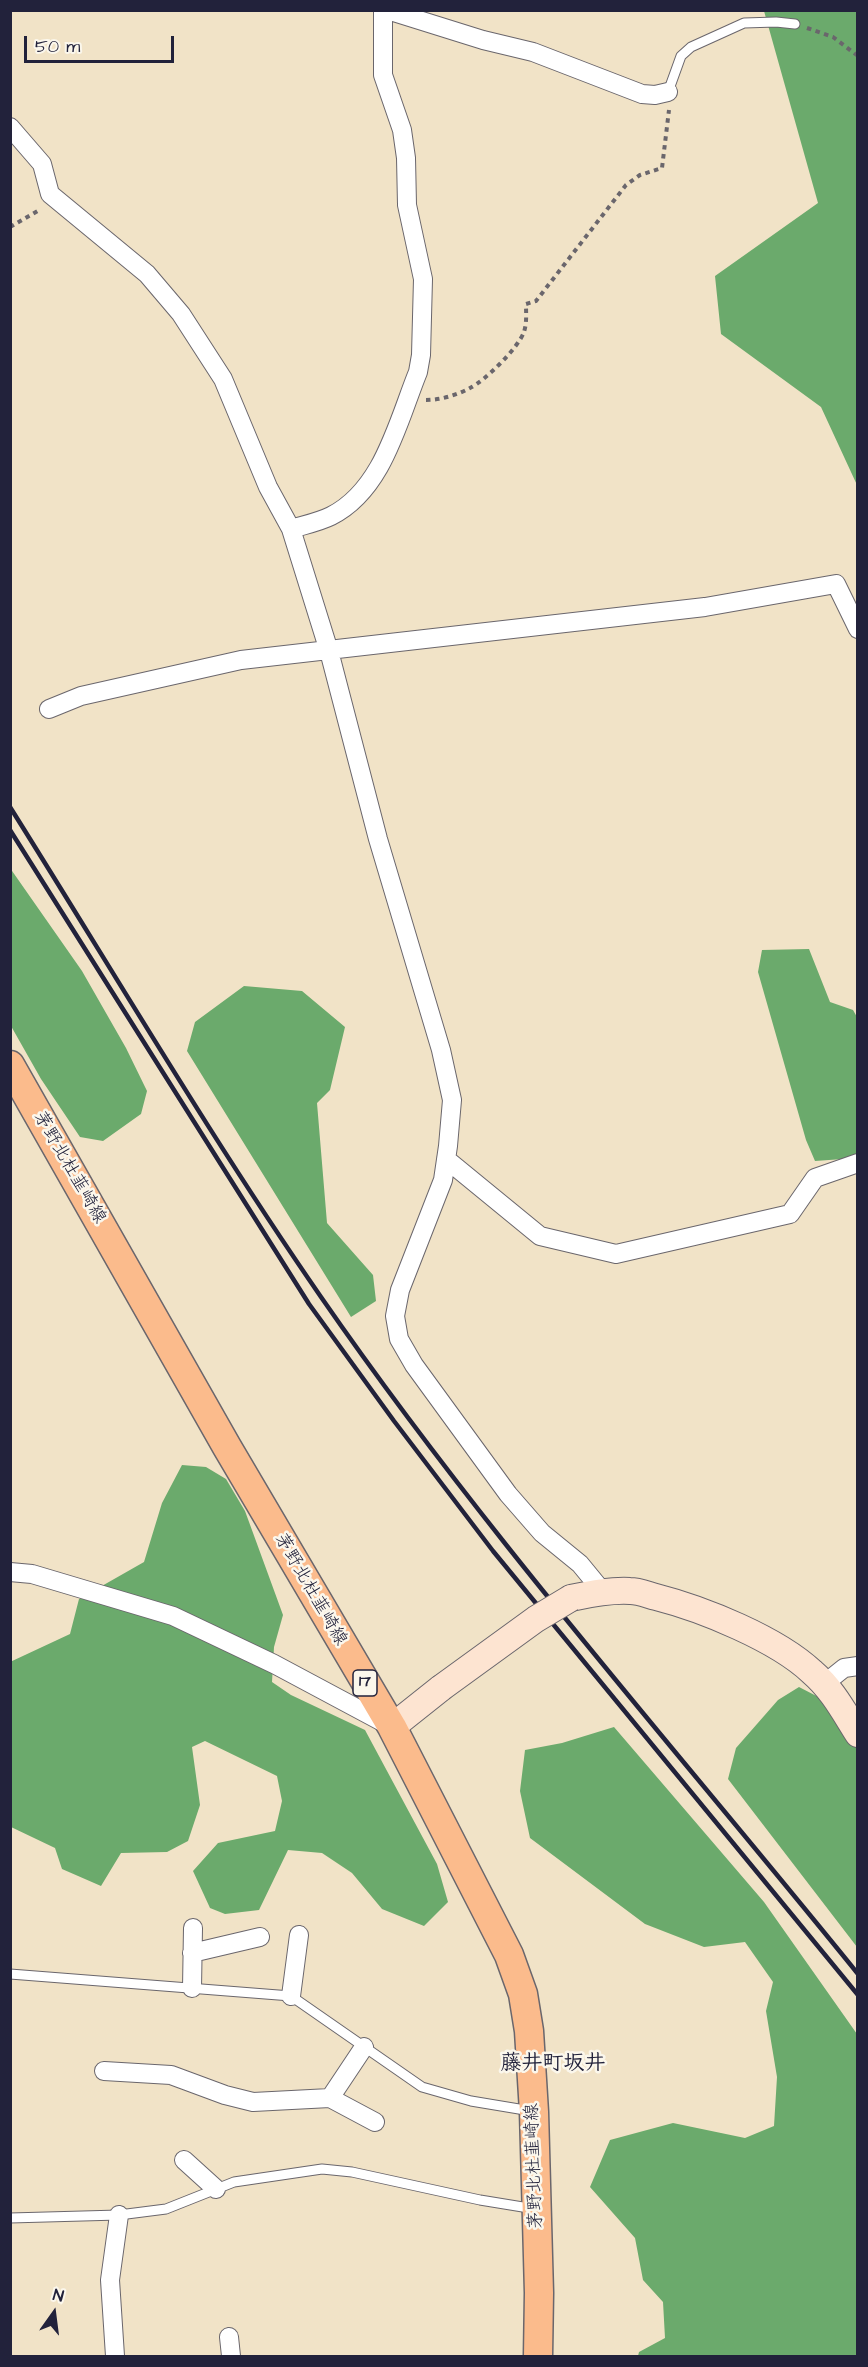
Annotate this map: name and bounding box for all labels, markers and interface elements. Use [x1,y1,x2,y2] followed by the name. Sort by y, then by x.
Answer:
[27,24,177,62] scale bar
[35,34,80,59] text: 50 m
[28,1108,110,1228] street label: 茅野北杜韮崎線
[269,1530,351,1650] street label: 茅野北杜韮崎線
[353,1670,377,1696] road number: 17
[501,2052,605,2078] district label: 藤井町坂井
[522,2103,548,2229] street label: 茅野北杜韮崎線
[24,2283,84,2343] north arrow
[51,2284,66,2307] text: N

